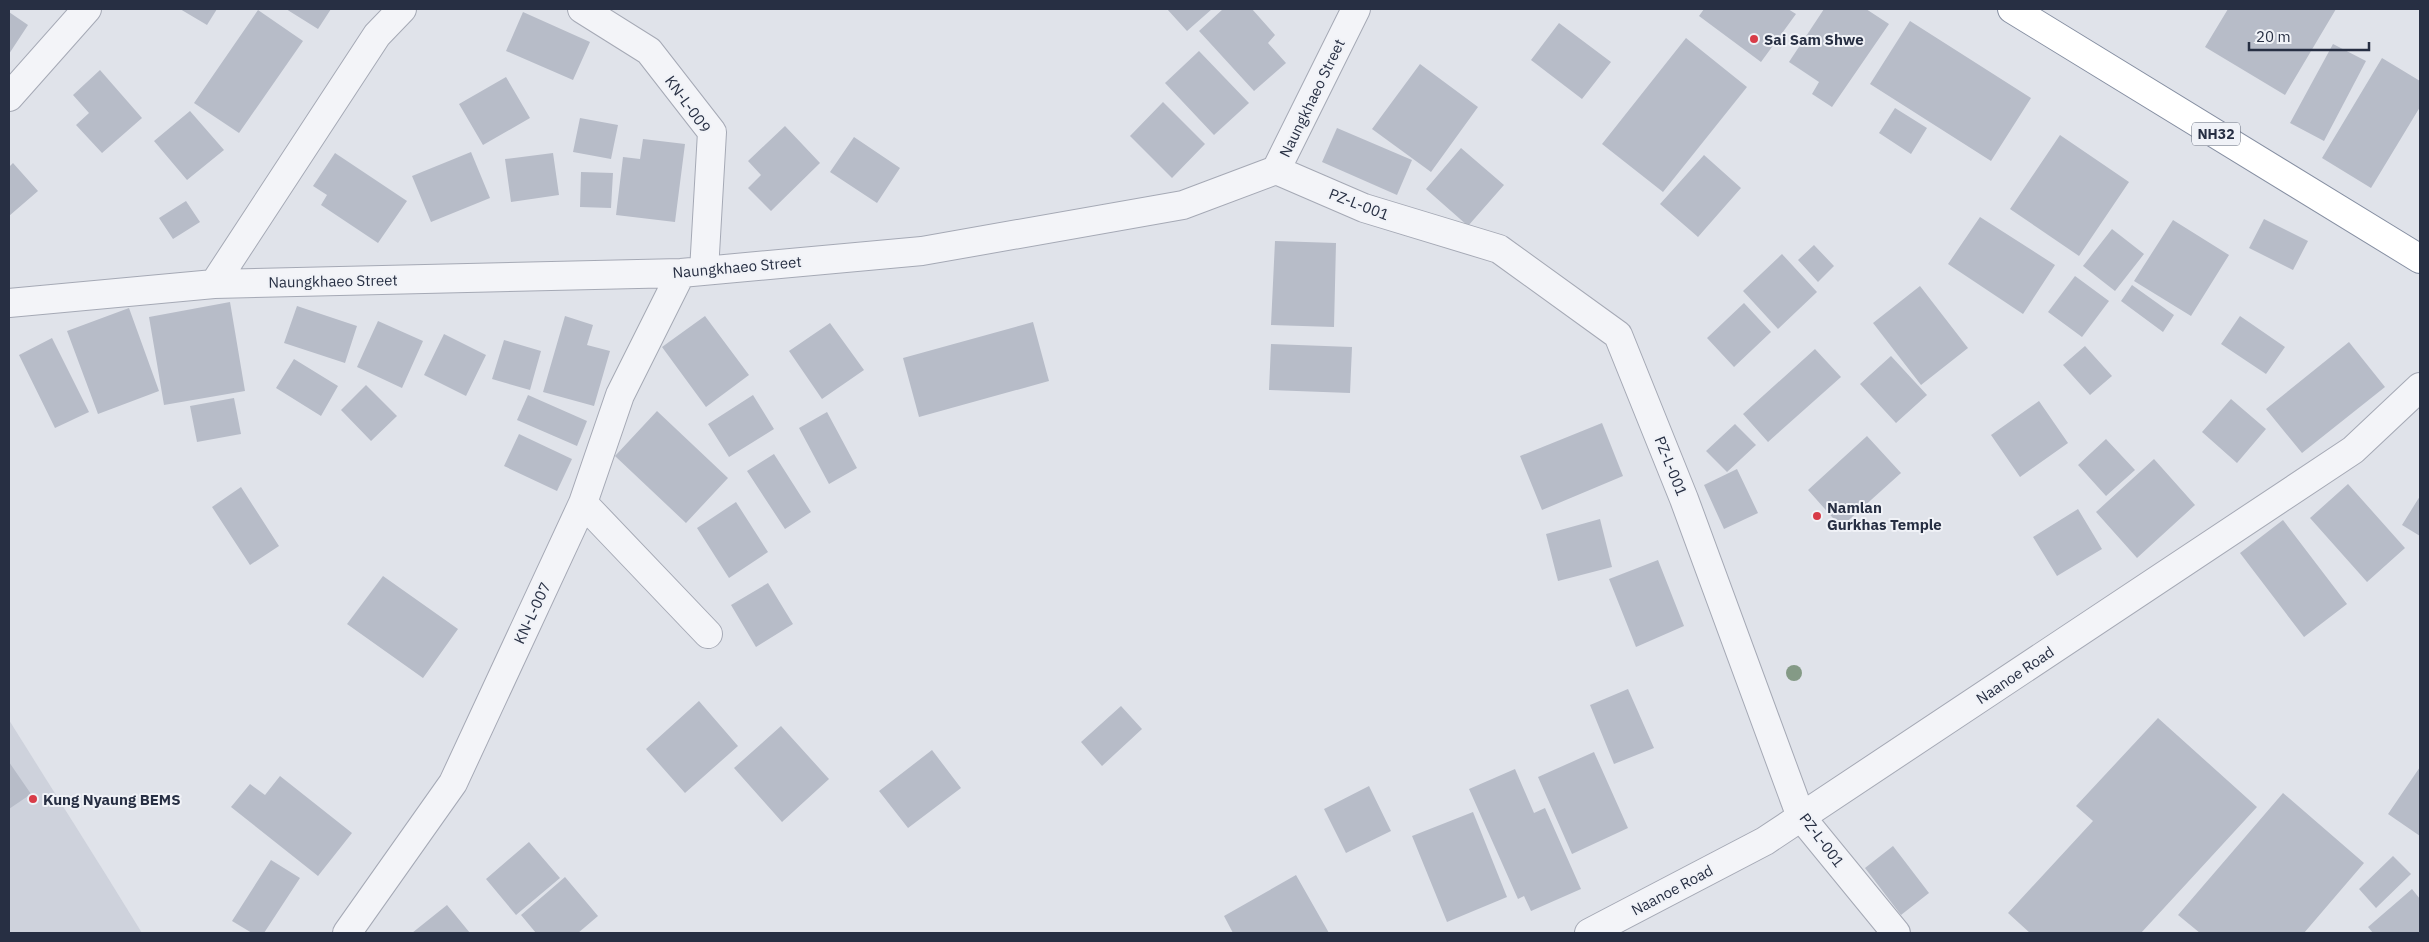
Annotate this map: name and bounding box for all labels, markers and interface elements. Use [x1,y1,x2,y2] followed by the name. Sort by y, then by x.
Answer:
[2249,20,2369,52] scale bar
[2256,27,2291,46] text: 20 m
[1764,30,1864,49] place label: Sai Sam Shwe
[1748,33,1760,45] marker: Sai Sam Shwe
[1275,36,1349,160] street label: Naungkhaeo Street
[661,72,715,136] street label: KN-L-009
[2192,122,2240,146] road number: NH32
[1326,184,1392,224] street label: PZ-L-001
[672,252,802,282] street label: Naungkhaeo Street
[268,270,398,292] street label: Naungkhaeo Street
[1650,433,1692,499] street label: PZ-L-001
[1827,498,1942,534] place label: Namlan Gurkhas Temple
[1811,510,1823,522] marker: Namlan Gurkhas Temple
[509,579,555,647] street label: KN-L-007
[1972,642,2058,708] street label: Naanoe Road
[43,790,181,809] place label: Kung Nyaung BEMS
[27,793,39,805] marker: Kung Nyaung BEMS
[1796,809,1848,871] street label: PZ-L-001
[1628,861,1716,919] street label: Naanoe Road

